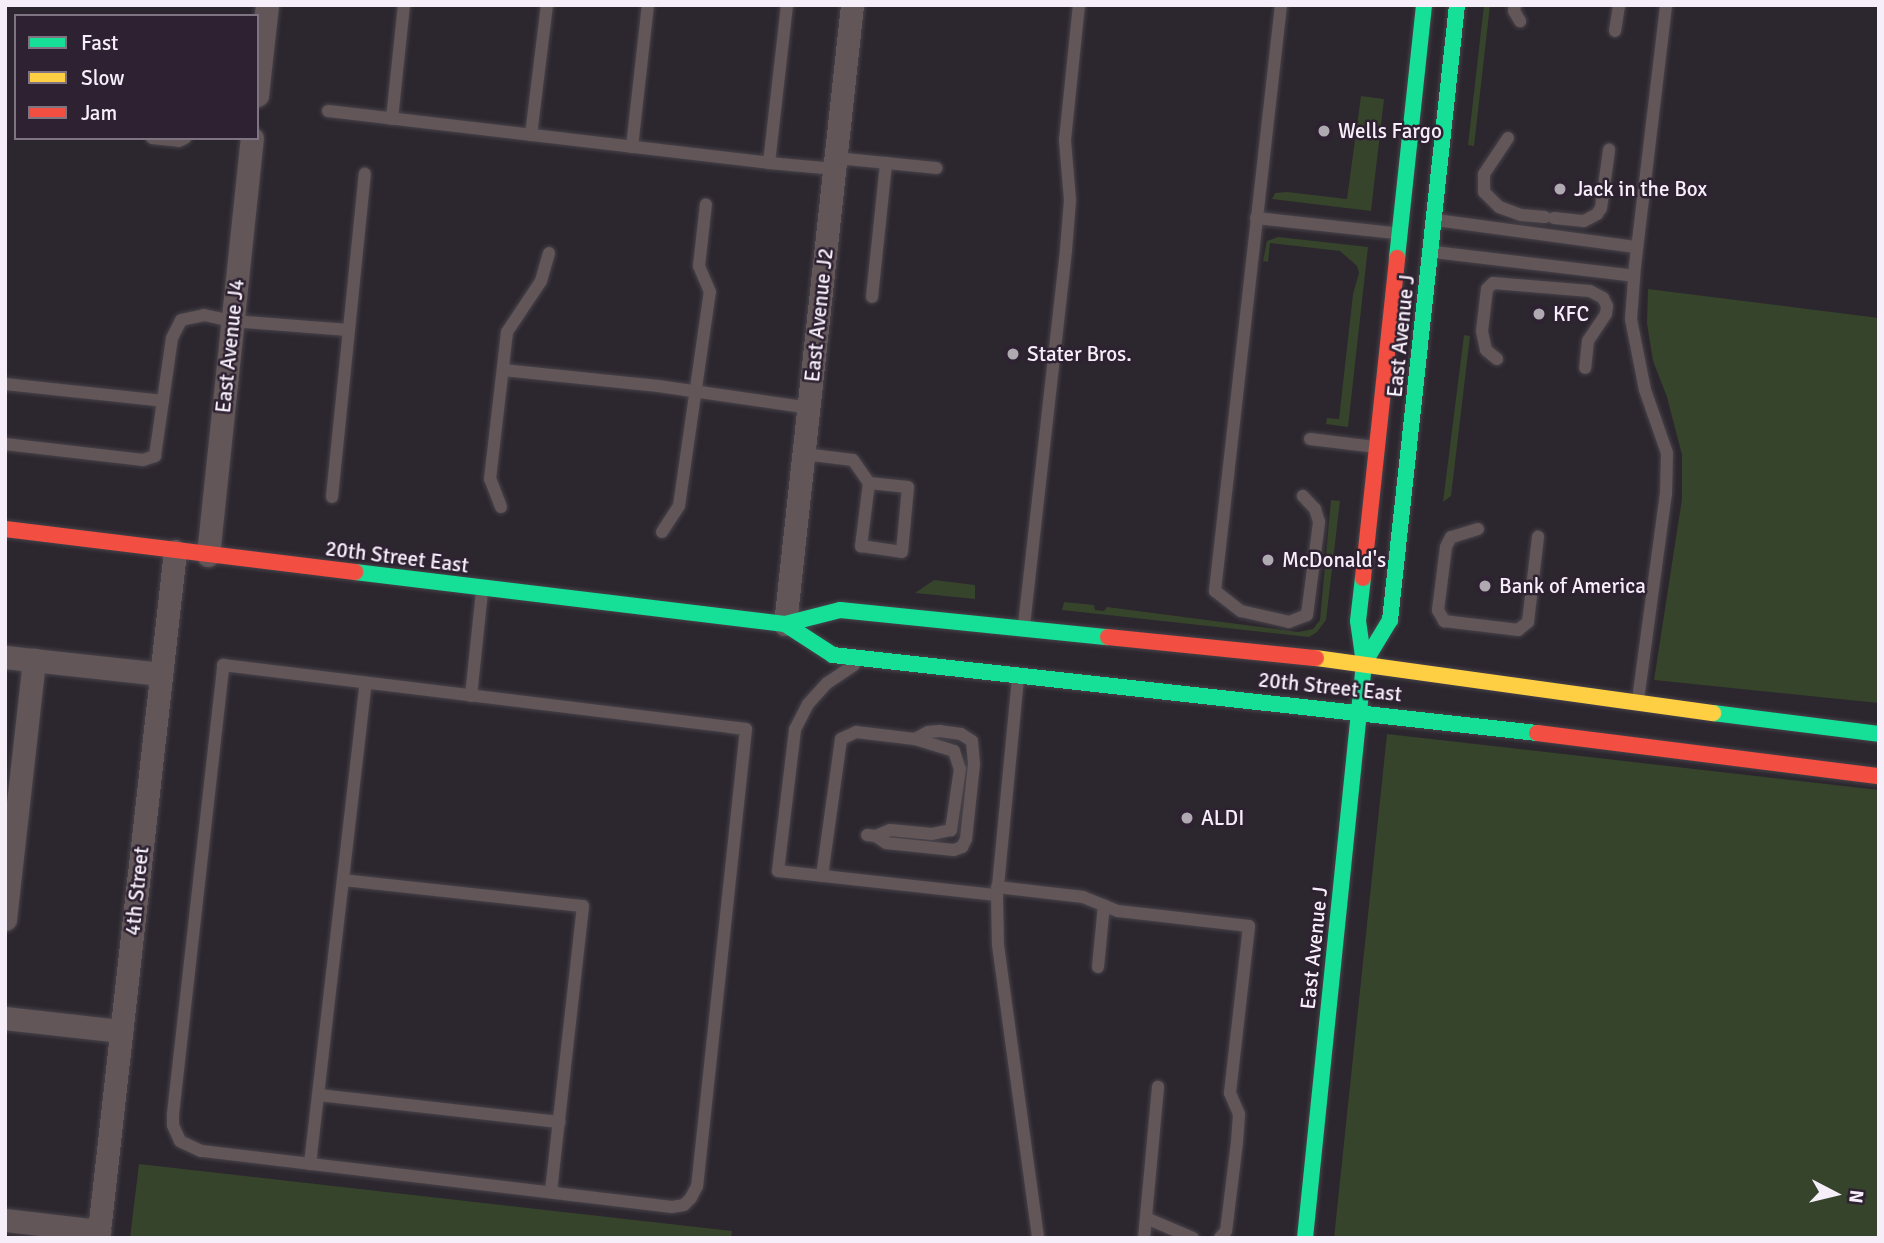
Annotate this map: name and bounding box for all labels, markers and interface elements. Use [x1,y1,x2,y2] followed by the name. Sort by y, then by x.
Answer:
[14,14,259,140] legend
[81,30,118,56] text: Fast
[81,65,125,91] text: Slow
[81,100,117,126] text: Jam
[1338,118,1442,144] place label: Wells Fargo
[1316,123,1332,139] marker: Wells Fargo
[1574,176,1707,202] place label: Jack in the Box
[1552,181,1568,197] marker: Jack in the Box
[799,247,839,383] street label: East Avenue J2
[1382,273,1420,399] street label: East Avenue J
[210,278,250,414] street label: East Avenue J4
[1553,301,1589,327] place label: KFC
[1531,306,1547,322] marker: KFC
[1027,341,1132,367] place label: Stater Bros.
[1005,346,1021,362] marker: Stater Bros.
[324,536,470,578] street label: 20th Street East
[1282,547,1386,573] place label: McDonald's
[1260,552,1276,568] marker: McDonald's
[1499,573,1646,599] place label: Bank of America
[1477,578,1493,594] marker: Bank of America
[1257,667,1403,707] street label: 20th Street East
[1201,805,1244,831] place label: ALDI
[1179,810,1195,826] marker: ALDI
[120,845,154,937] street label: 4th Street
[1295,885,1333,1011] street label: East Avenue J
[1800,1159,1870,1229] north arrow
[1843,1189,1869,1205] text: N

